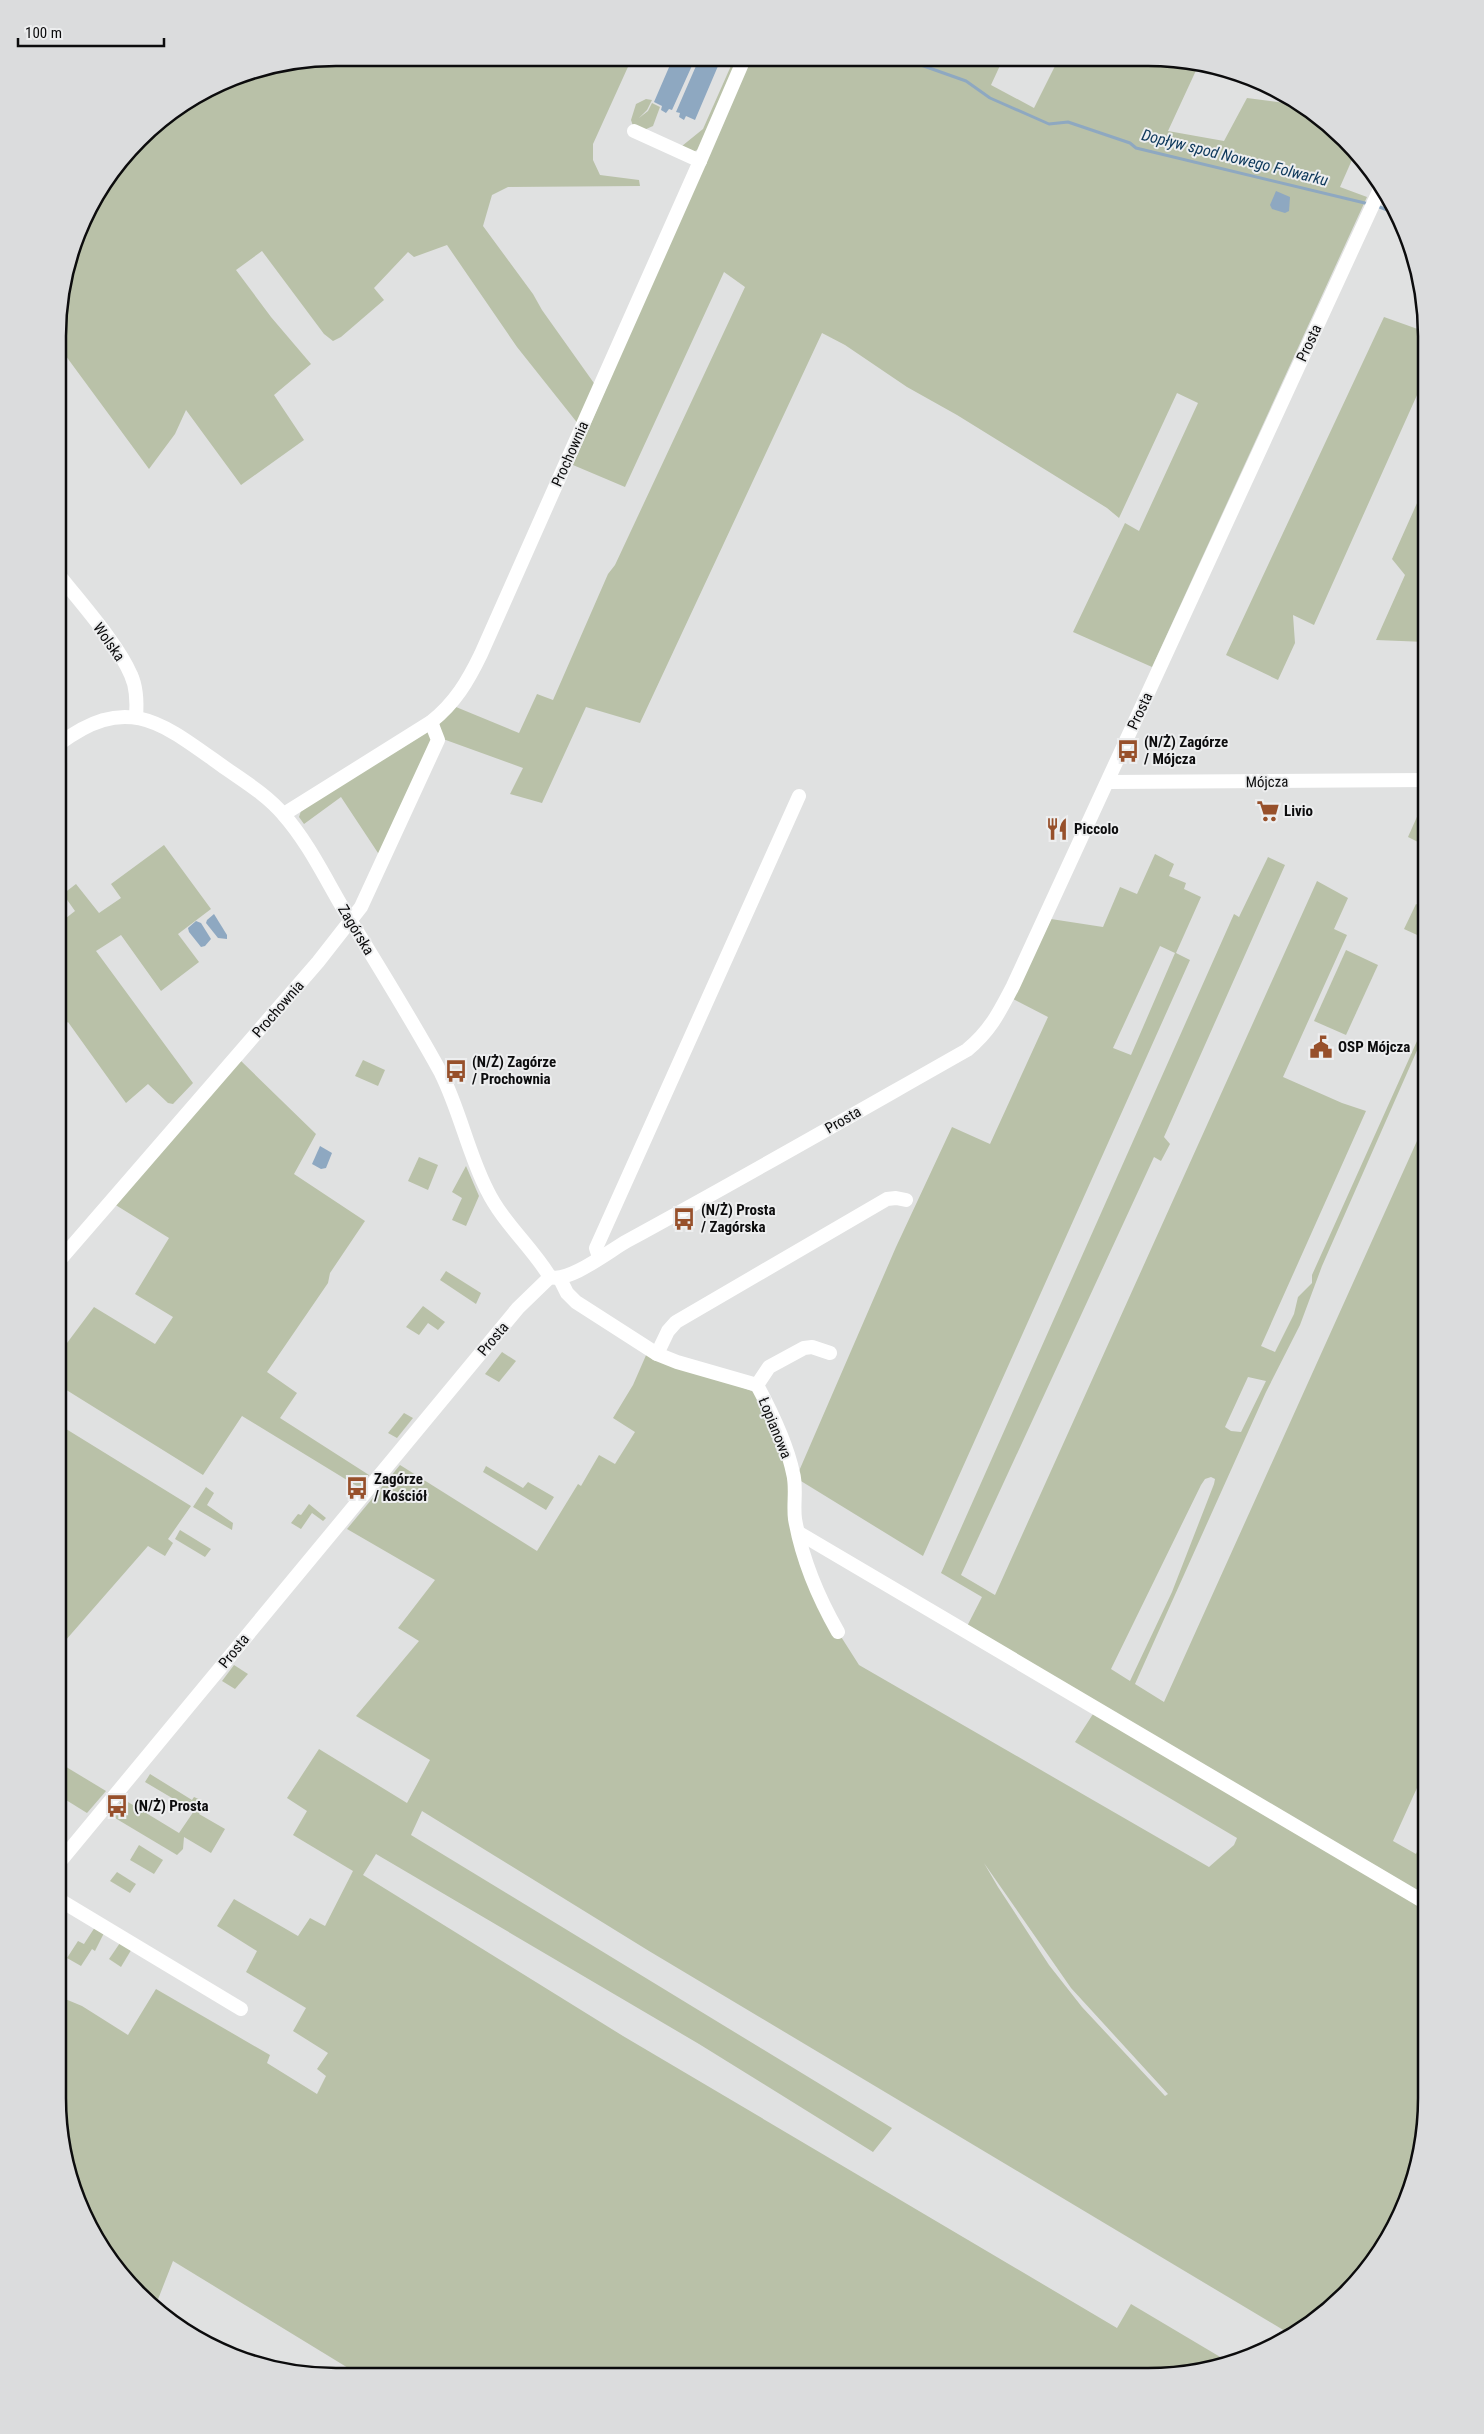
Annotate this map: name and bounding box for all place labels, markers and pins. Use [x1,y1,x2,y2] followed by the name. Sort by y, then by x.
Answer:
[1144,733,1228,768] place label: (N/Ż) Zagórze / Mójcza
[1115,738,1141,764] bus stop icon: (N/Ż) Zagórze / Mójcza
[1255,798,1281,824] supermarket icon: Livio
[1284,802,1313,820] place label: Livio
[1044,816,1070,842] restaurant icon: Piccolo
[1074,820,1119,838] place label: Piccolo
[1308,1034,1334,1060] public building icon: OSP Mójcza
[1338,1038,1410,1056] place label: OSP Mójcza
[472,1053,556,1088] place label: (N/Ż) Zagórze / Prochownia
[443,1058,469,1084] bus stop icon: (N/Ż) Zagórze / Prochownia
[701,1201,775,1236] place label: (N/Ż) Prosta / Zagórska
[671,1206,697,1232] bus stop icon: (N/Ż) Prosta / Zagórska
[374,1470,427,1505] place label: Zagórze / Kościół
[344,1475,370,1501] bus stop icon: Zagórze / Kościół
[104,1793,130,1819] bus stop icon: (N/Ż) Prosta
[134,1797,208,1815] place label: (N/Ż) Prosta

